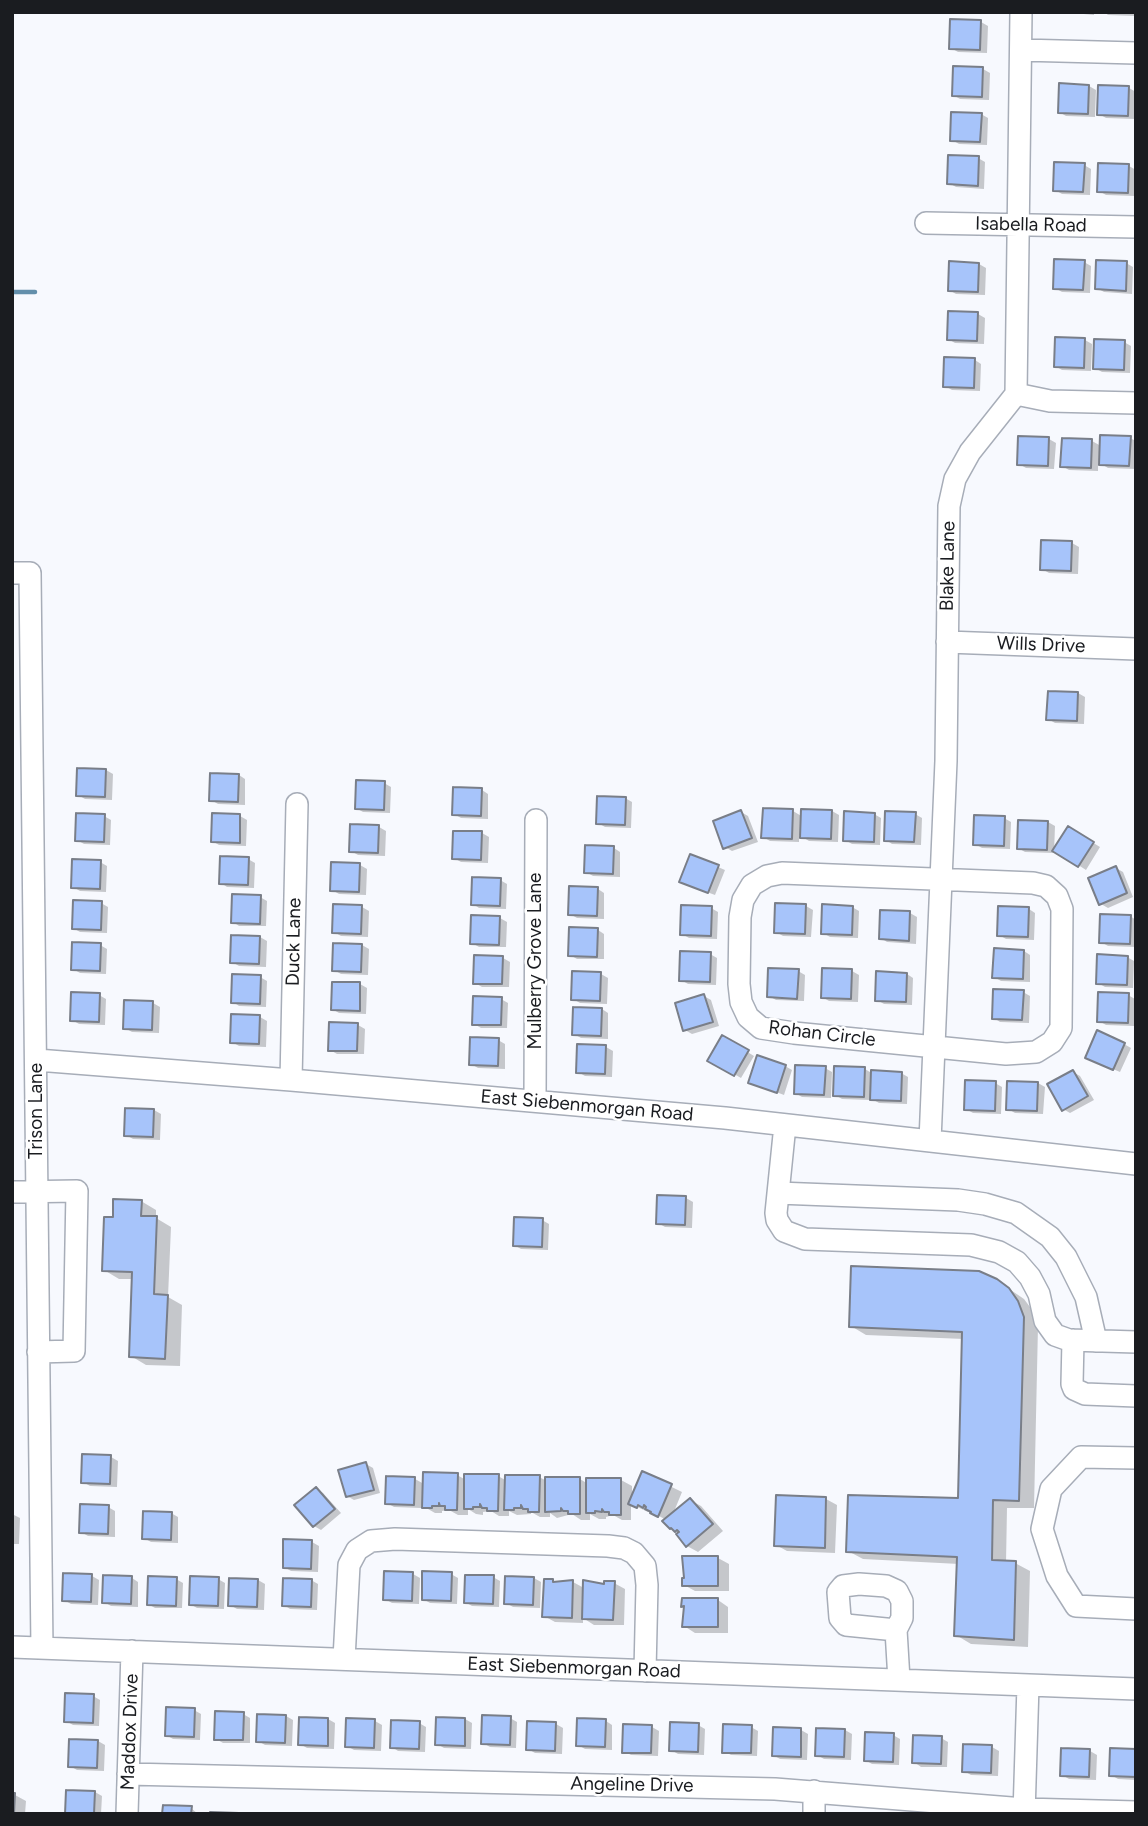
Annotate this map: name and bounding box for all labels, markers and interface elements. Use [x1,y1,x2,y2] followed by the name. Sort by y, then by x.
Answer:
[975,213,1087,237] street label: Isabella Road
[936,521,960,611] street label: Blake Lane
[996,632,1086,658] street label: Wills Drive
[524,873,546,1049] street label: Mulberry Grove Lane
[282,898,306,986] street label: Duck Lane
[767,1016,877,1052] street label: Rohan Circle
[25,1063,47,1159] street label: Trison Lane
[480,1085,694,1127] street label: East Siebenmorgan Road
[467,1653,681,1683] street label: East Siebenmorgan Road
[117,1673,143,1791] street label: Maddox Drive
[570,1773,694,1797] street label: Angeline Drive

